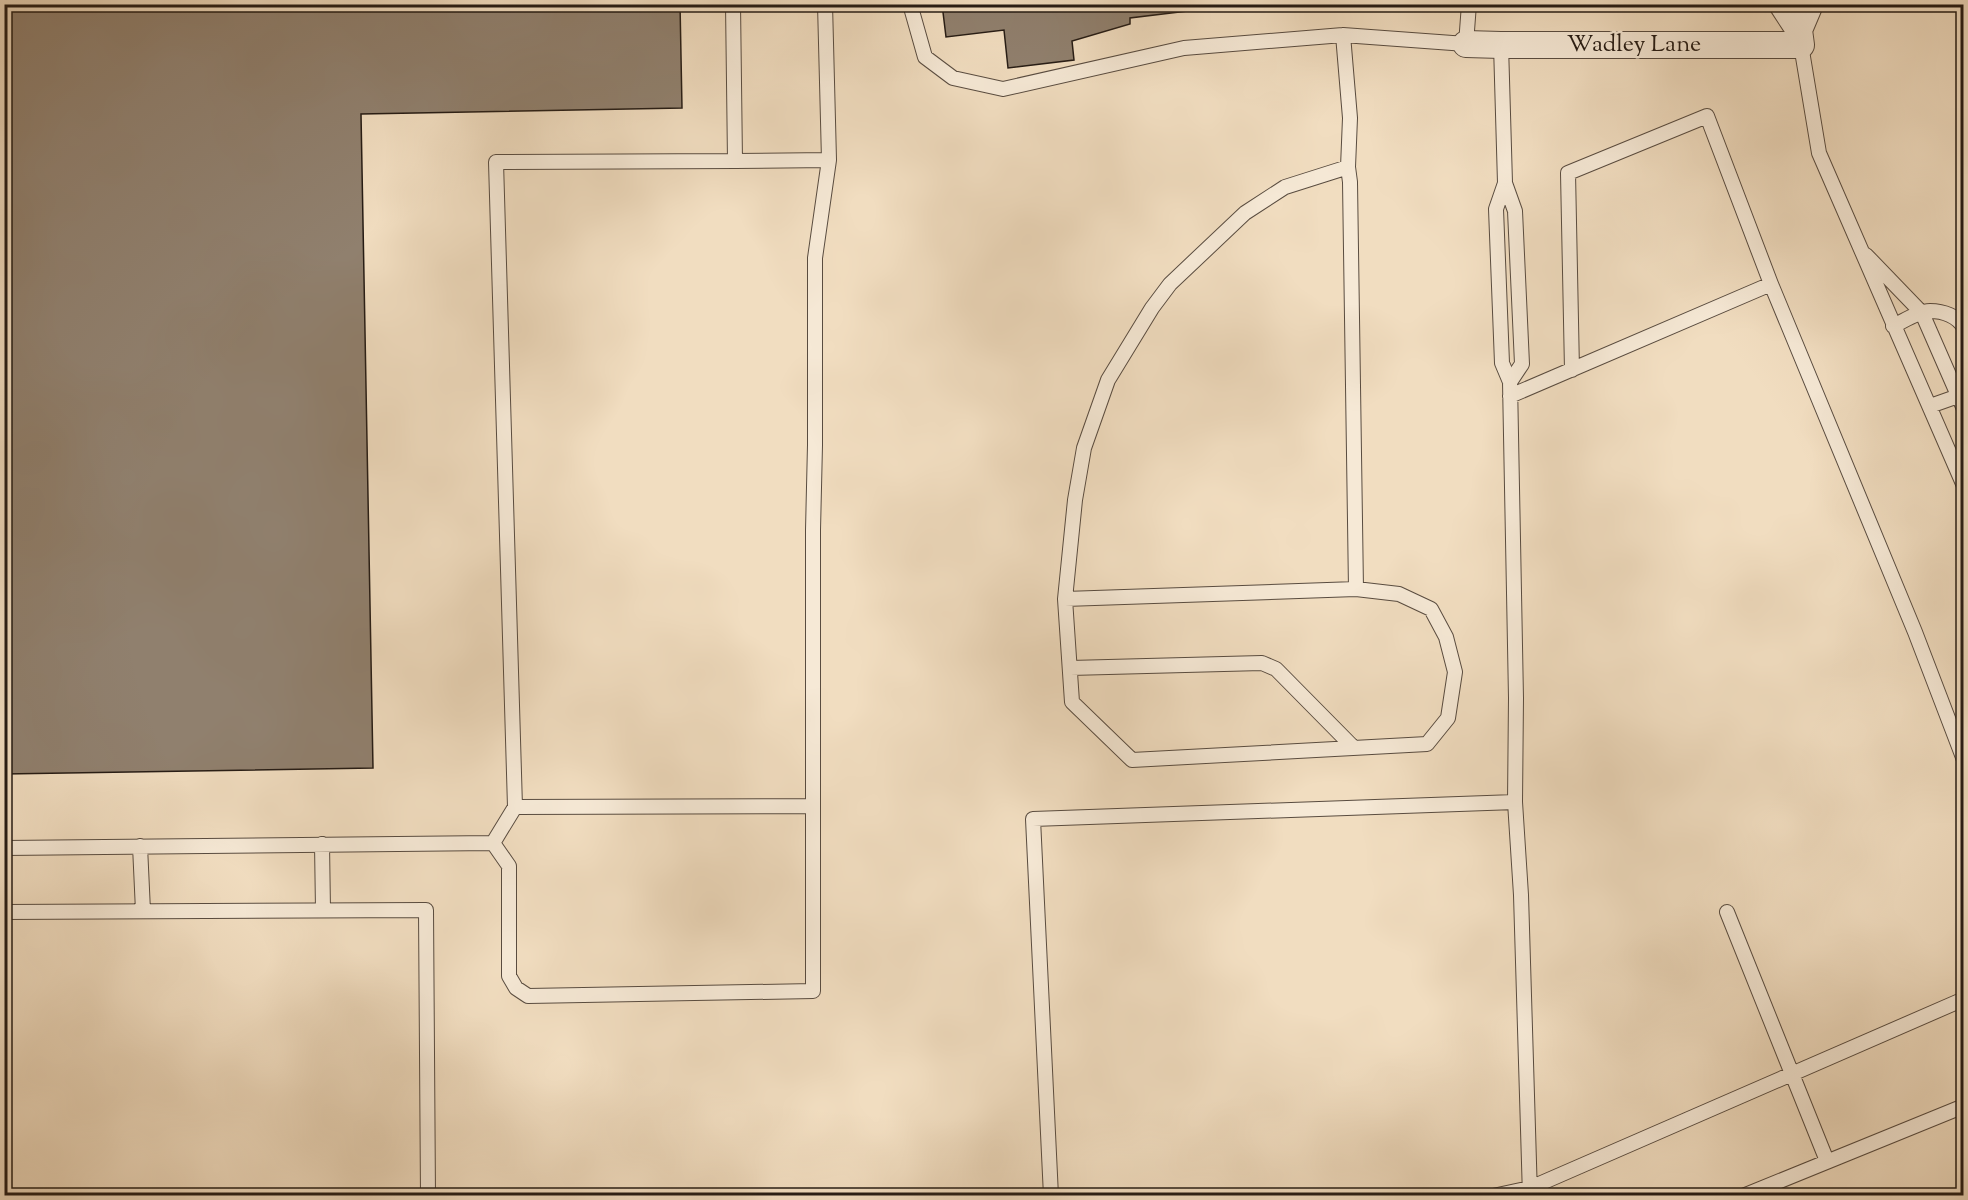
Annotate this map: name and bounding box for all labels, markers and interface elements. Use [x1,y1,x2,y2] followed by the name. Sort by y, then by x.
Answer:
[1567,28,1701,62] street label: Wadley Lane

